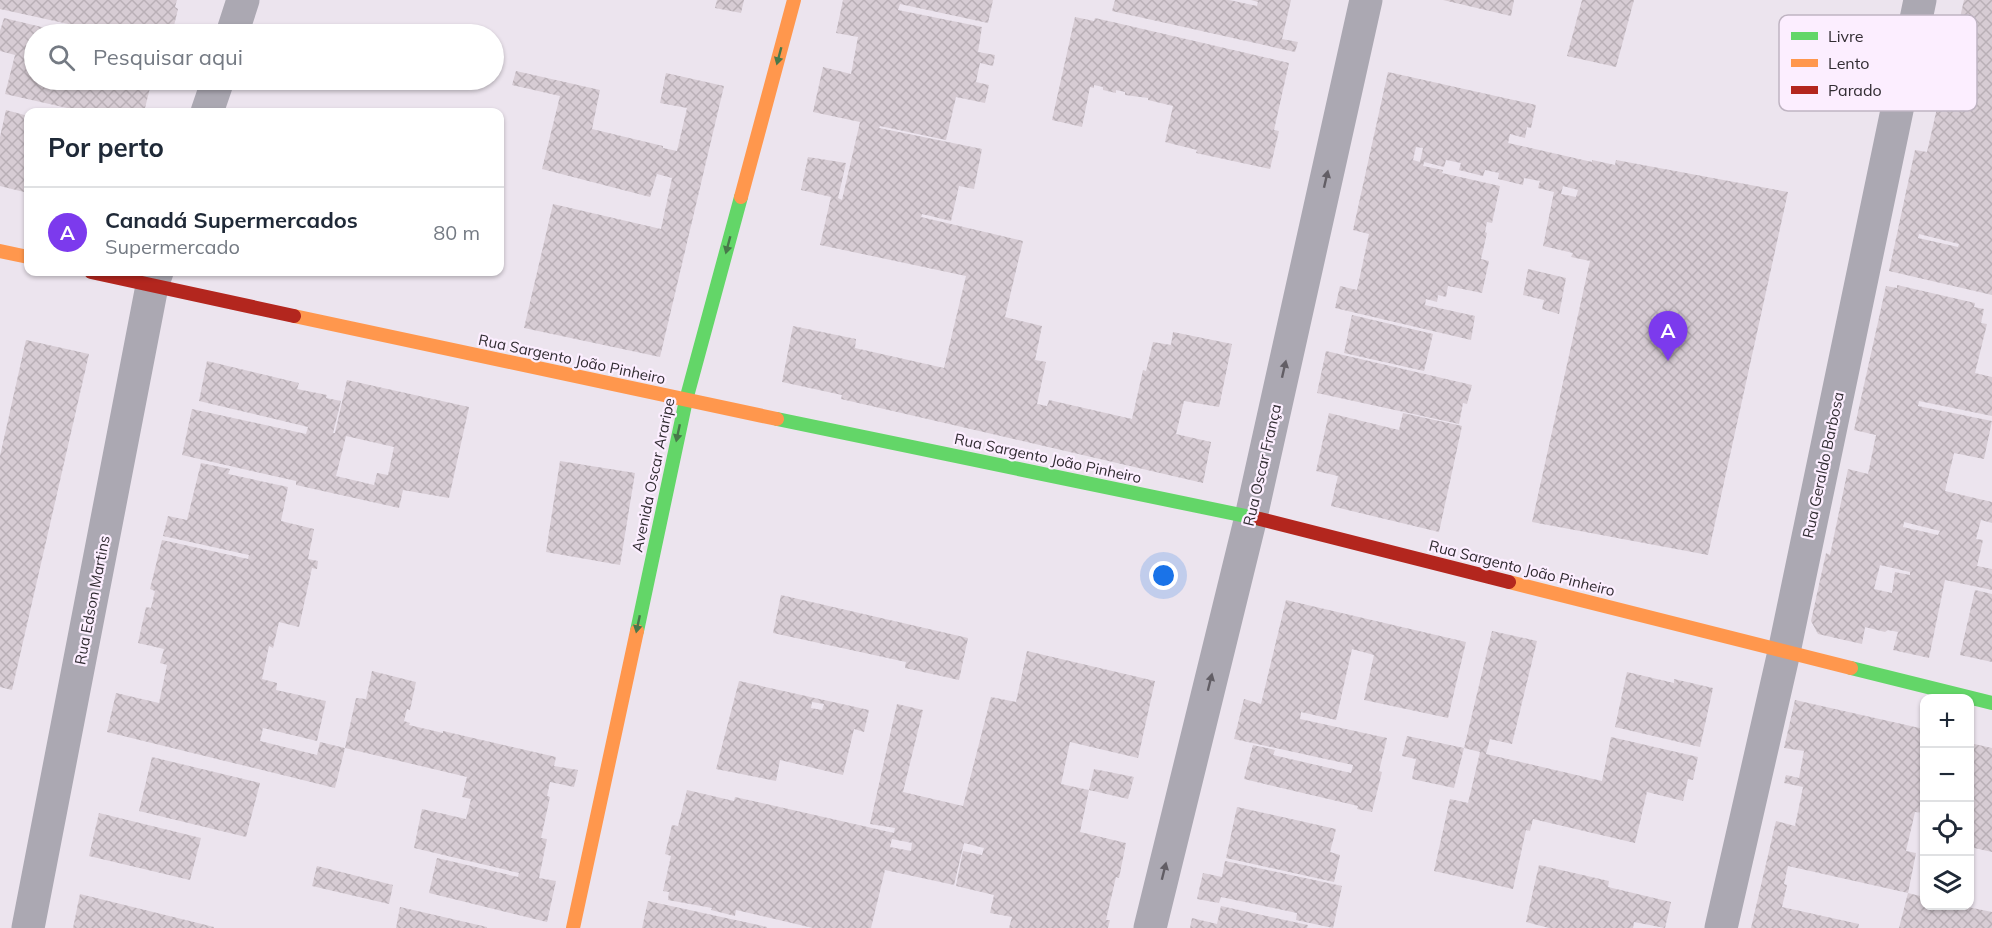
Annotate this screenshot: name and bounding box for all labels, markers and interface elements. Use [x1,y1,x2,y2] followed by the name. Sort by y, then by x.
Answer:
[1779,15,1977,111] legend
[24,24,504,90] search box
[1828,26,1863,46] text: Livre
[45,41,78,74] icon: search
[93,43,243,71] text: Pesquisar aqui
[774,48,783,66] one-way arrow
[1828,53,1869,73] text: Lento
[1828,80,1882,100] text: Parado
[48,131,164,164] text: Por perto
[1322,169,1331,188] one-way arrow
[105,206,358,234] text: Canadá Supermercados
[60,220,75,245] text: A
[433,220,480,245] text: 80 m
[105,234,240,259] text: Supermercado
[723,236,732,254] one-way arrow
[1648,312,1688,361] pin: A
[477,330,667,388] street label: Rua Sargento João Pinheiro
[1280,360,1289,379] one-way arrow
[1798,390,1848,540] street label: Rua Geraldo Barbosa
[627,396,679,554] street label: Avenida Oscar Araripe
[1239,402,1285,528] street label: Rua Oscar França
[673,424,683,443] one-way arrow
[953,429,1143,487] street label: Rua Sargento João Pinheiro
[70,534,114,666] street label: Rua Edson Martins
[1427,536,1617,600] street label: Rua Sargento João Pinheiro
[1149,561,1178,590] your location
[633,615,642,634] one-way arrow
[1206,673,1216,691] one-way arrow
[1920,694,1974,910] map controls
[1920,694,1974,748] button: +
[1920,748,1974,802] button: −
[1920,802,1974,856] button: locate
[1920,856,1974,910] button: layers
[1159,862,1169,880] one-way arrow

